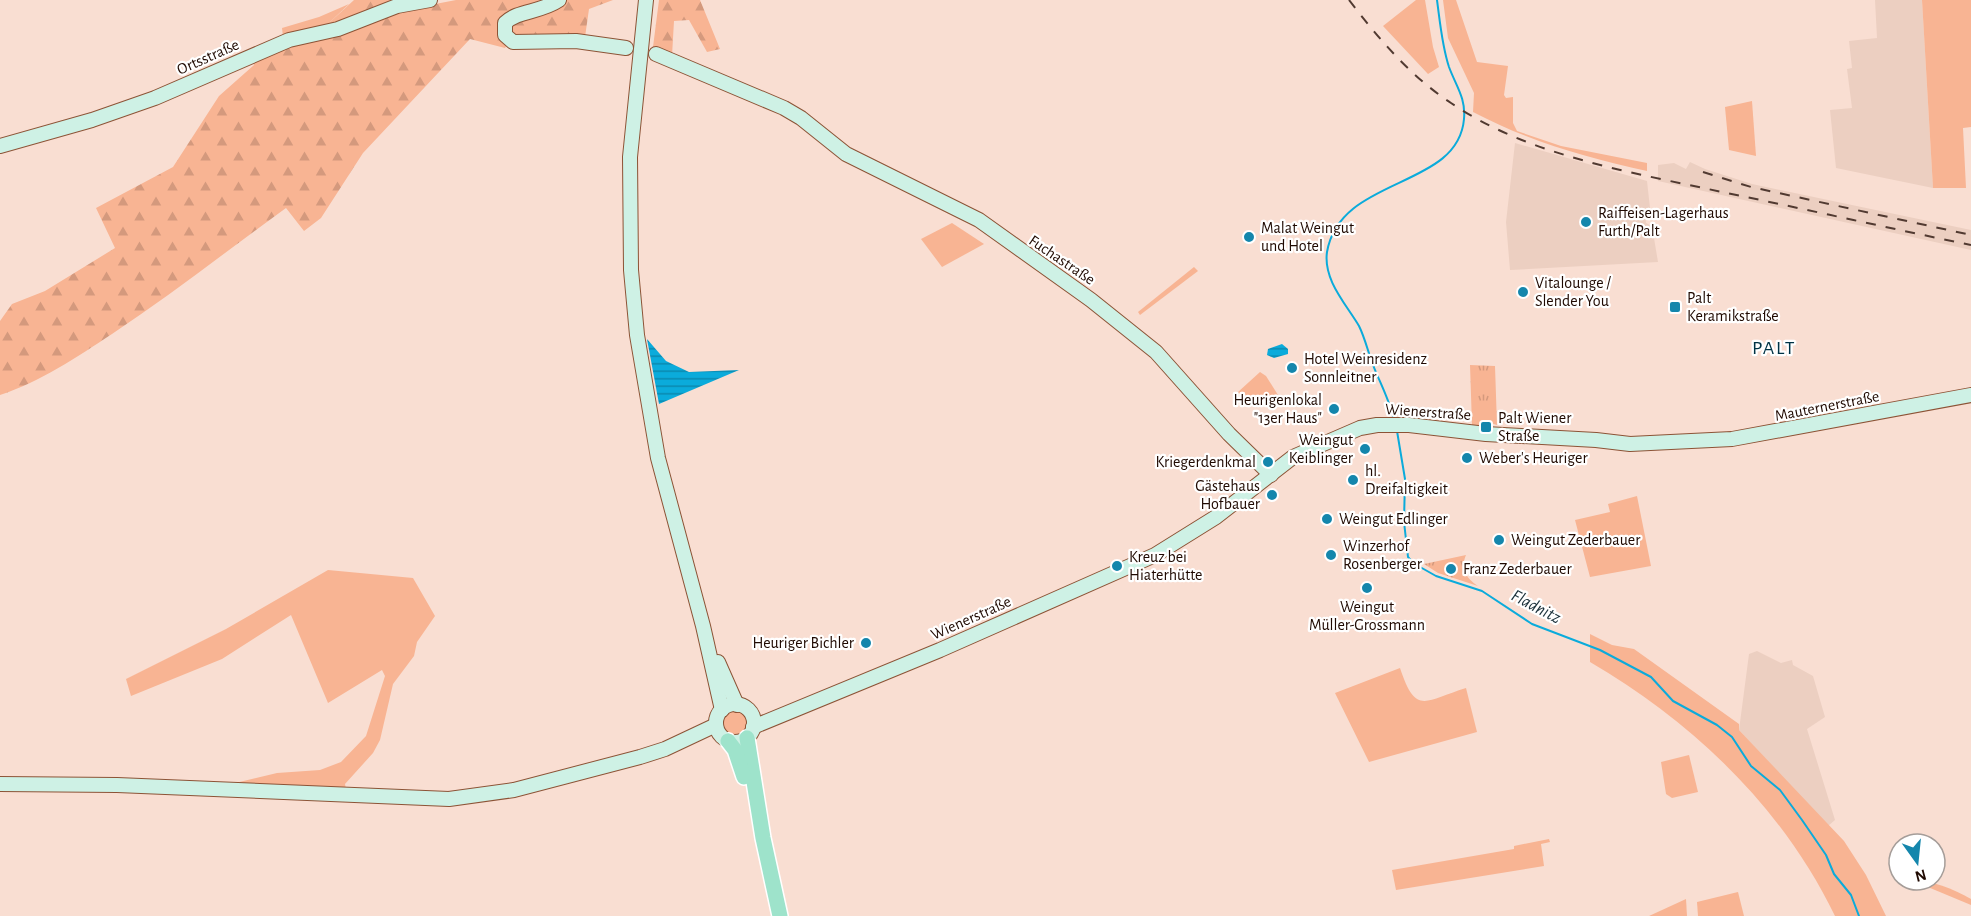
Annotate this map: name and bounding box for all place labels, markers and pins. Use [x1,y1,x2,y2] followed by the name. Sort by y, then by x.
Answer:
[1598,205,1729,239] place label: Raiffeisen-Lagerhaus Furth/Palt
[1579,215,1593,229] marker: Raiffeisen-Lagerhaus Furth/Palt
[1261,220,1354,254] place label: Malat Weingut und Hotel
[1242,230,1256,244] marker: Malat Weingut und Hotel
[1535,275,1611,309] place label: Vitalounge / Slender You
[1516,285,1530,299] marker: Vitalounge / Slender You
[1687,290,1779,324] place label: Palt Keramikstraße
[1668,300,1682,314] marker: Palt Keramikstraße
[1304,351,1427,385] place label: Hotel Weinresidenz Sonnleitner
[1285,361,1299,375] marker: Hotel Weinresidenz Sonnleitner
[1233,392,1322,426] place label: Heurigenlokal "13er Haus"
[1327,402,1341,416] marker: Heurigenlokal "13er Haus"
[1498,410,1572,444] place label: Palt Wiener Straße
[1479,420,1493,434] marker: Palt Wiener Straße
[1289,432,1354,466] place label: Weingut Keiblinger
[1358,442,1372,456] marker: Weingut Keiblinger
[1479,450,1588,466] place label: Weber's Heuriger
[1460,451,1474,465] marker: Weber's Heuriger
[1155,454,1256,470] place label: Kriegerdenkmal
[1261,455,1275,469] marker: Kriegerdenkmal
[1365,463,1448,497] place label: hl. Dreifaltigkeit
[1346,473,1360,487] marker: hl. Dreifaltigkeit
[1195,478,1261,512] place label: Gästehaus Hofbauer
[1265,488,1279,502] marker: Gästehaus Hofbauer
[1339,511,1449,527] place label: Weingut Edlinger
[1320,512,1334,526] marker: Weingut Edlinger
[1511,532,1641,548] place label: Weingut Zederbauer
[1492,533,1506,547] marker: Weingut Zederbauer
[1343,538,1423,572] place label: Winzerhof Rosenberger
[1324,548,1338,562] marker: Winzerhof Rosenberger
[1129,549,1203,583] place label: Kreuz bei Hiaterhütte
[1110,559,1124,573] marker: Kreuz bei Hiaterhütte
[1463,561,1572,577] place label: Franz Zederbauer
[1444,562,1458,576] marker: Franz Zederbauer
[1360,581,1374,595] marker: Weingut Müller-Grossmann
[1309,599,1425,633] place label: Weingut Müller-Grossmann
[753,635,855,651] place label: Heuriger Bichler
[859,636,873,650] marker: Heuriger Bichler

